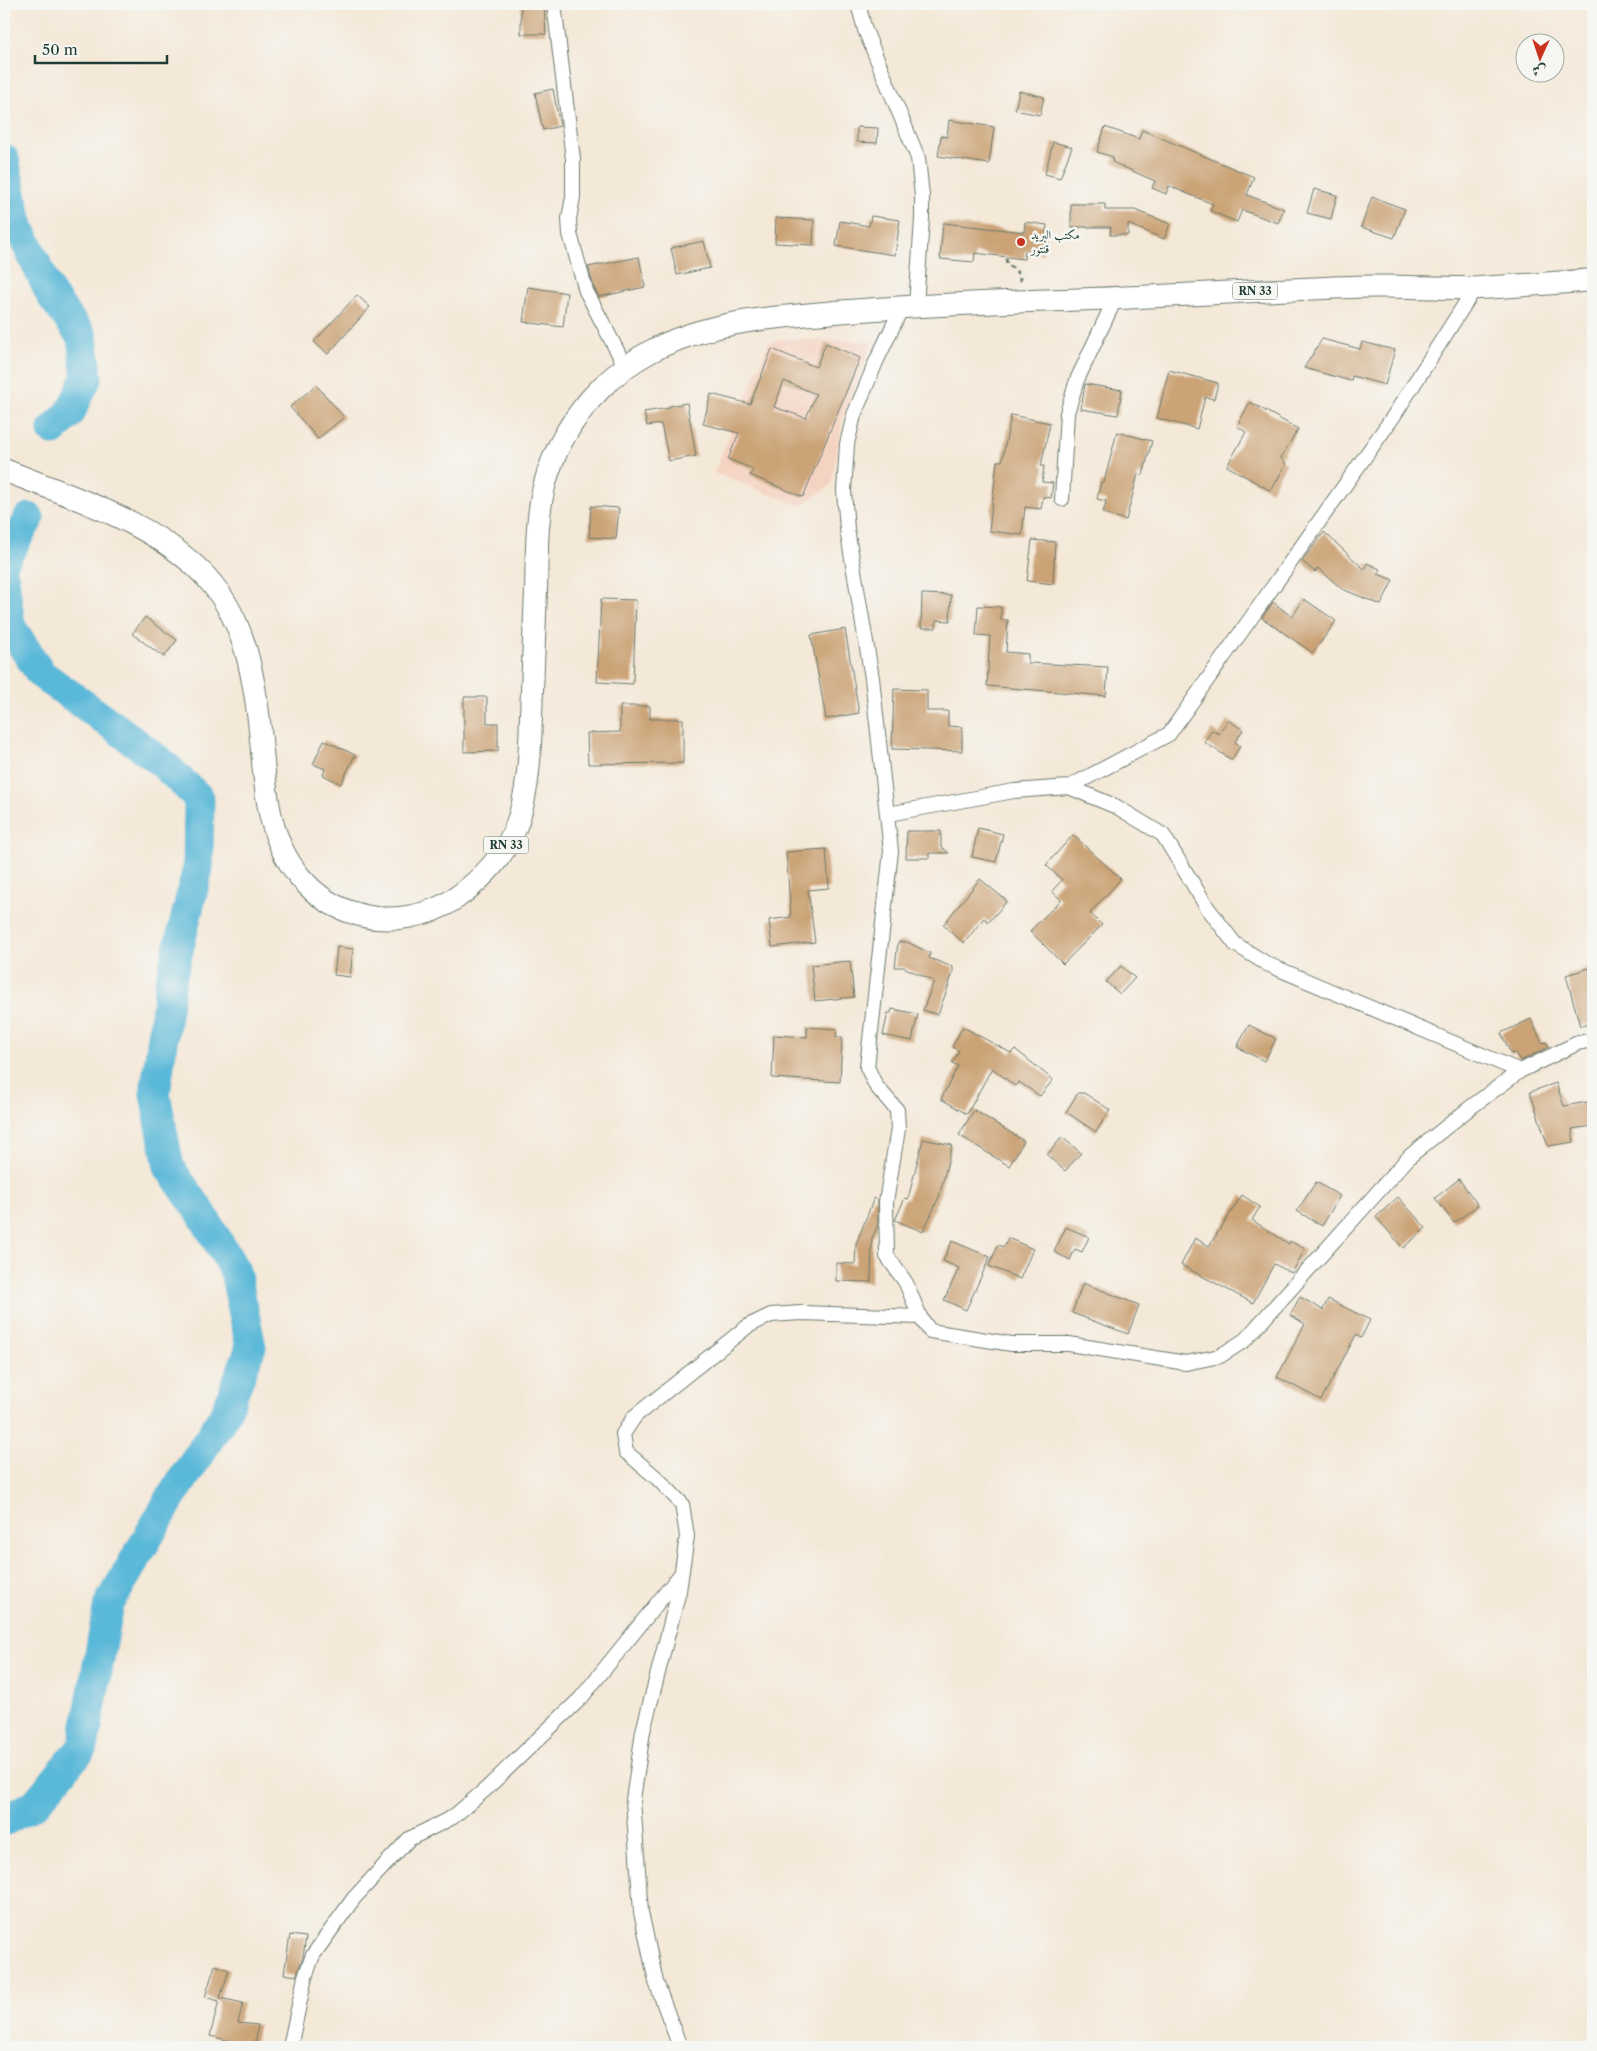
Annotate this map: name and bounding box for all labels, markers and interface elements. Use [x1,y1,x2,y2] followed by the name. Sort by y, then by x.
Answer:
[35,32,168,64] scale bar
[1514,32,1564,82] north arrow
[42,40,78,59] text: 50 m
[1532,62,1547,80] text: ش
[1030,227,1080,257] place label: مكتب البريد قنتور
[1015,236,1027,248] marker: مكتب البريد قنتور
[1232,282,1278,300] road number: RN 33
[484,836,528,854] road number: RN 33

